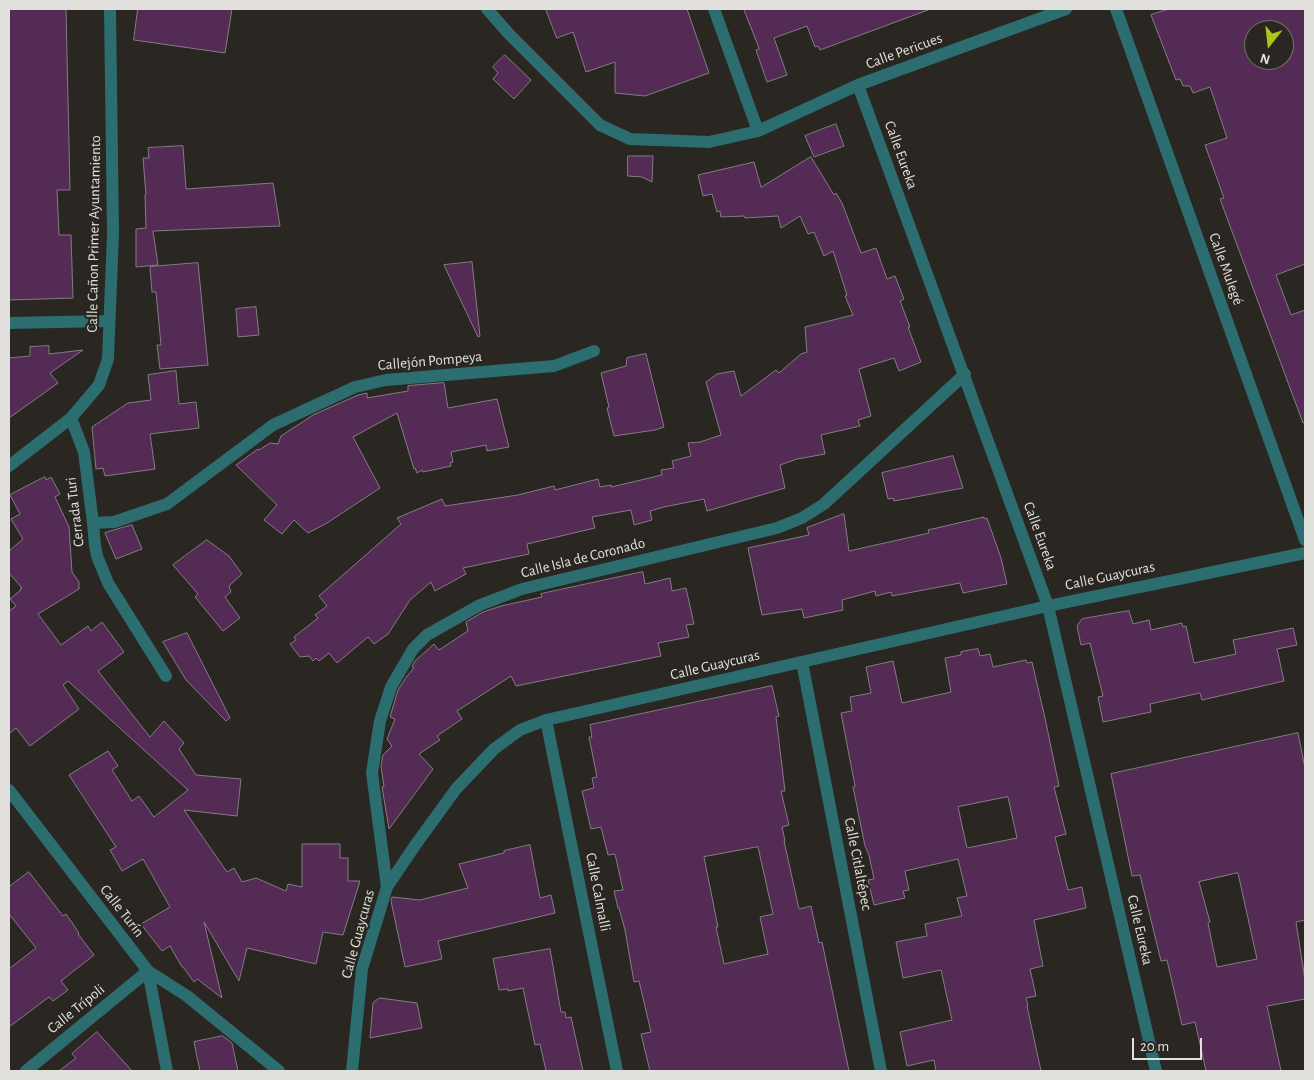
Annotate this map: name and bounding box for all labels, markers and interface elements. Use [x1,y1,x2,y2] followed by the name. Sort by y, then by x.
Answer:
[1244,20,1294,70] north arrow
[863,29,945,73] street label: Calle Pericues
[1259,50,1272,67] text: N
[880,118,922,192] street label: Calle Eureka
[83,135,105,333] street label: Calle Cañon Primer Ayuntamiento
[1205,230,1247,308] street label: Calle Mulegé
[377,347,483,375] street label: Callejón Pompeya
[62,476,88,548] street label: Cerrada Turi
[1019,499,1061,573] street label: Calle Eureka
[519,534,647,582] street label: Calle Isla de Coronado
[1063,558,1157,594] street label: Calle Guaycuras
[669,646,761,684] street label: Calle Guaycuras
[840,816,876,912] street label: Calle Citlaltépec
[582,851,614,933] street label: Calle Calmalli
[96,881,148,941] street label: Calle Turín
[337,888,379,980] street label: Calle Guaycuras
[1123,893,1157,967] street label: Calle Eureka
[44,980,108,1038] street label: Calle Trípoli
[1134,1028,1204,1060] scale bar
[1140,1039,1169,1054] text: 20 m

